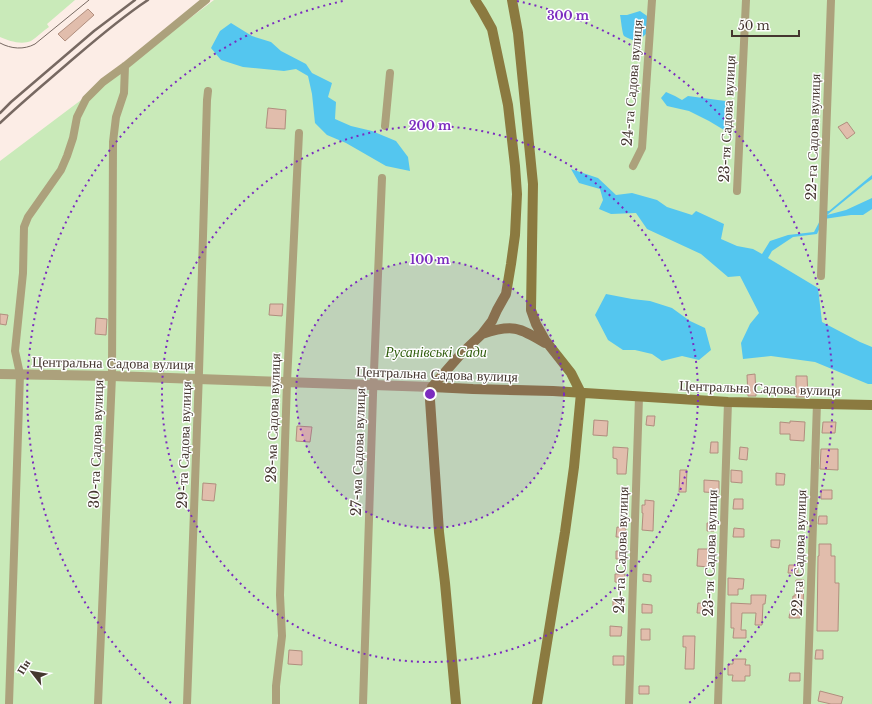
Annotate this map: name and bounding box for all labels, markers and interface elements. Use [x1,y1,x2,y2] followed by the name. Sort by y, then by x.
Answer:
[547,8,590,23] text: 300 m
[732,12,799,38] scale bar
[617,18,647,147] street label: 24-та Садова вулиця
[738,18,770,33] text: 50 m
[715,54,739,183] street label: 23-тя Садова вулиця
[802,73,824,201] street label: 22-га Садова вулиця
[409,118,452,133] text: 200 m
[410,252,451,267] text: 100 m
[384,343,487,361] park label: Русанівські Сади
[262,352,284,483] street label: 28-ма Садова вулиця
[32,353,195,373] street label: Центральна Садова вулиця
[356,362,519,386] street label: Центральна Садова вулиця
[679,376,842,400] street label: Центральна Садова вулиця
[85,379,107,509] street label: 30-та Садова вулиця
[173,380,195,509] street label: 29-та Садова вулиця
[347,387,369,516] street label: 27-ма Садова вулиця
[423,387,437,401] centre of rings
[610,486,632,614] street label: 24-та Садова вулиця
[699,488,721,617] street label: 23-тя Садова вулиця
[788,489,810,617] street label: 22-га Садова вулиця
[12,652,52,692] north arrow
[14,656,34,677] text: Пн

